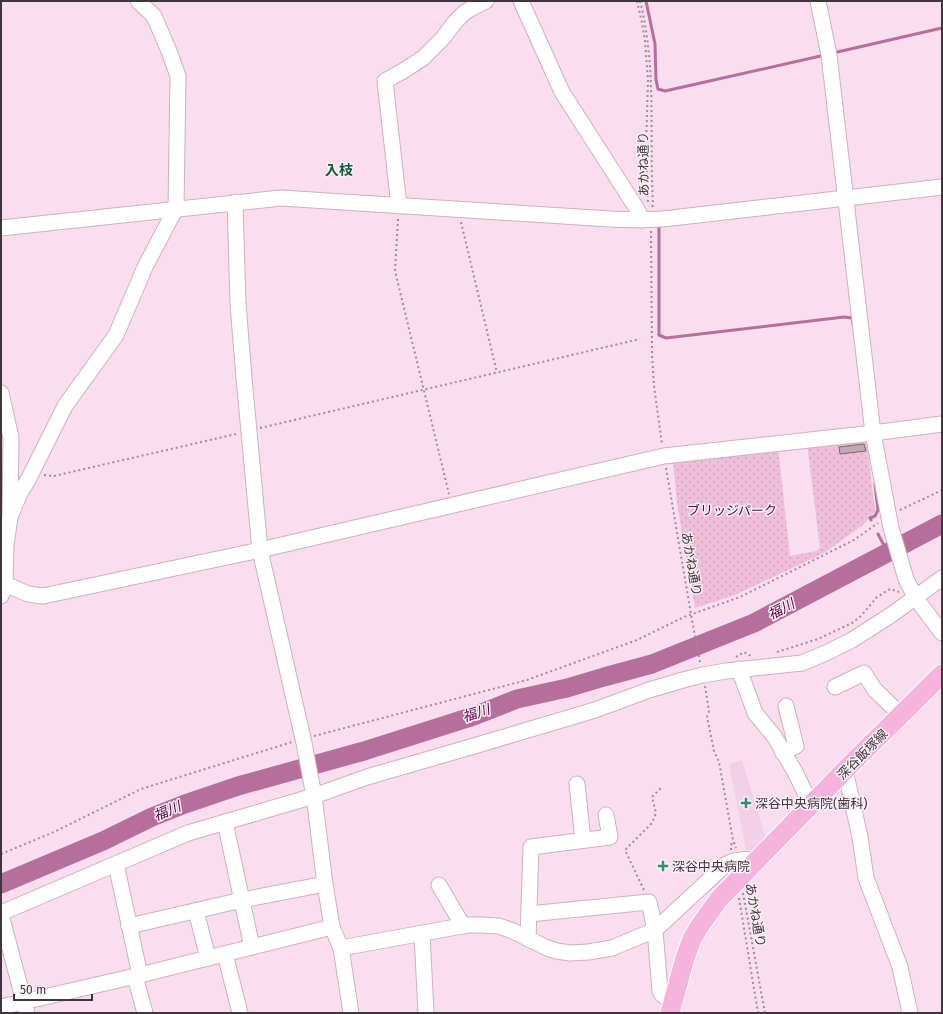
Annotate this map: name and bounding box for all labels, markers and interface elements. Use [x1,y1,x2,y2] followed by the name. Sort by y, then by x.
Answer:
[635,131,652,197] street label: あかね通り
[325,162,353,179] district label: 入枝
[687,503,777,518] park label: ブリッジパーク
[678,531,705,597] street label: あかね通り
[765,594,799,624] water label: 福川
[460,700,494,726] water label: 福川
[834,726,891,783] street label: 深谷飯塚線
[755,796,867,811] place label: 深谷中央病院(歯科)
[151,797,185,825] water label: 福川
[740,797,752,809] marker: 深谷中央病院(歯科)
[672,859,750,874] place label: 深谷中央病院
[657,860,669,872] marker: 深谷中央病院
[742,882,769,948] street label: あかね通り
[14,976,92,1002] scale bar
[20,983,46,997] text: 50 m

